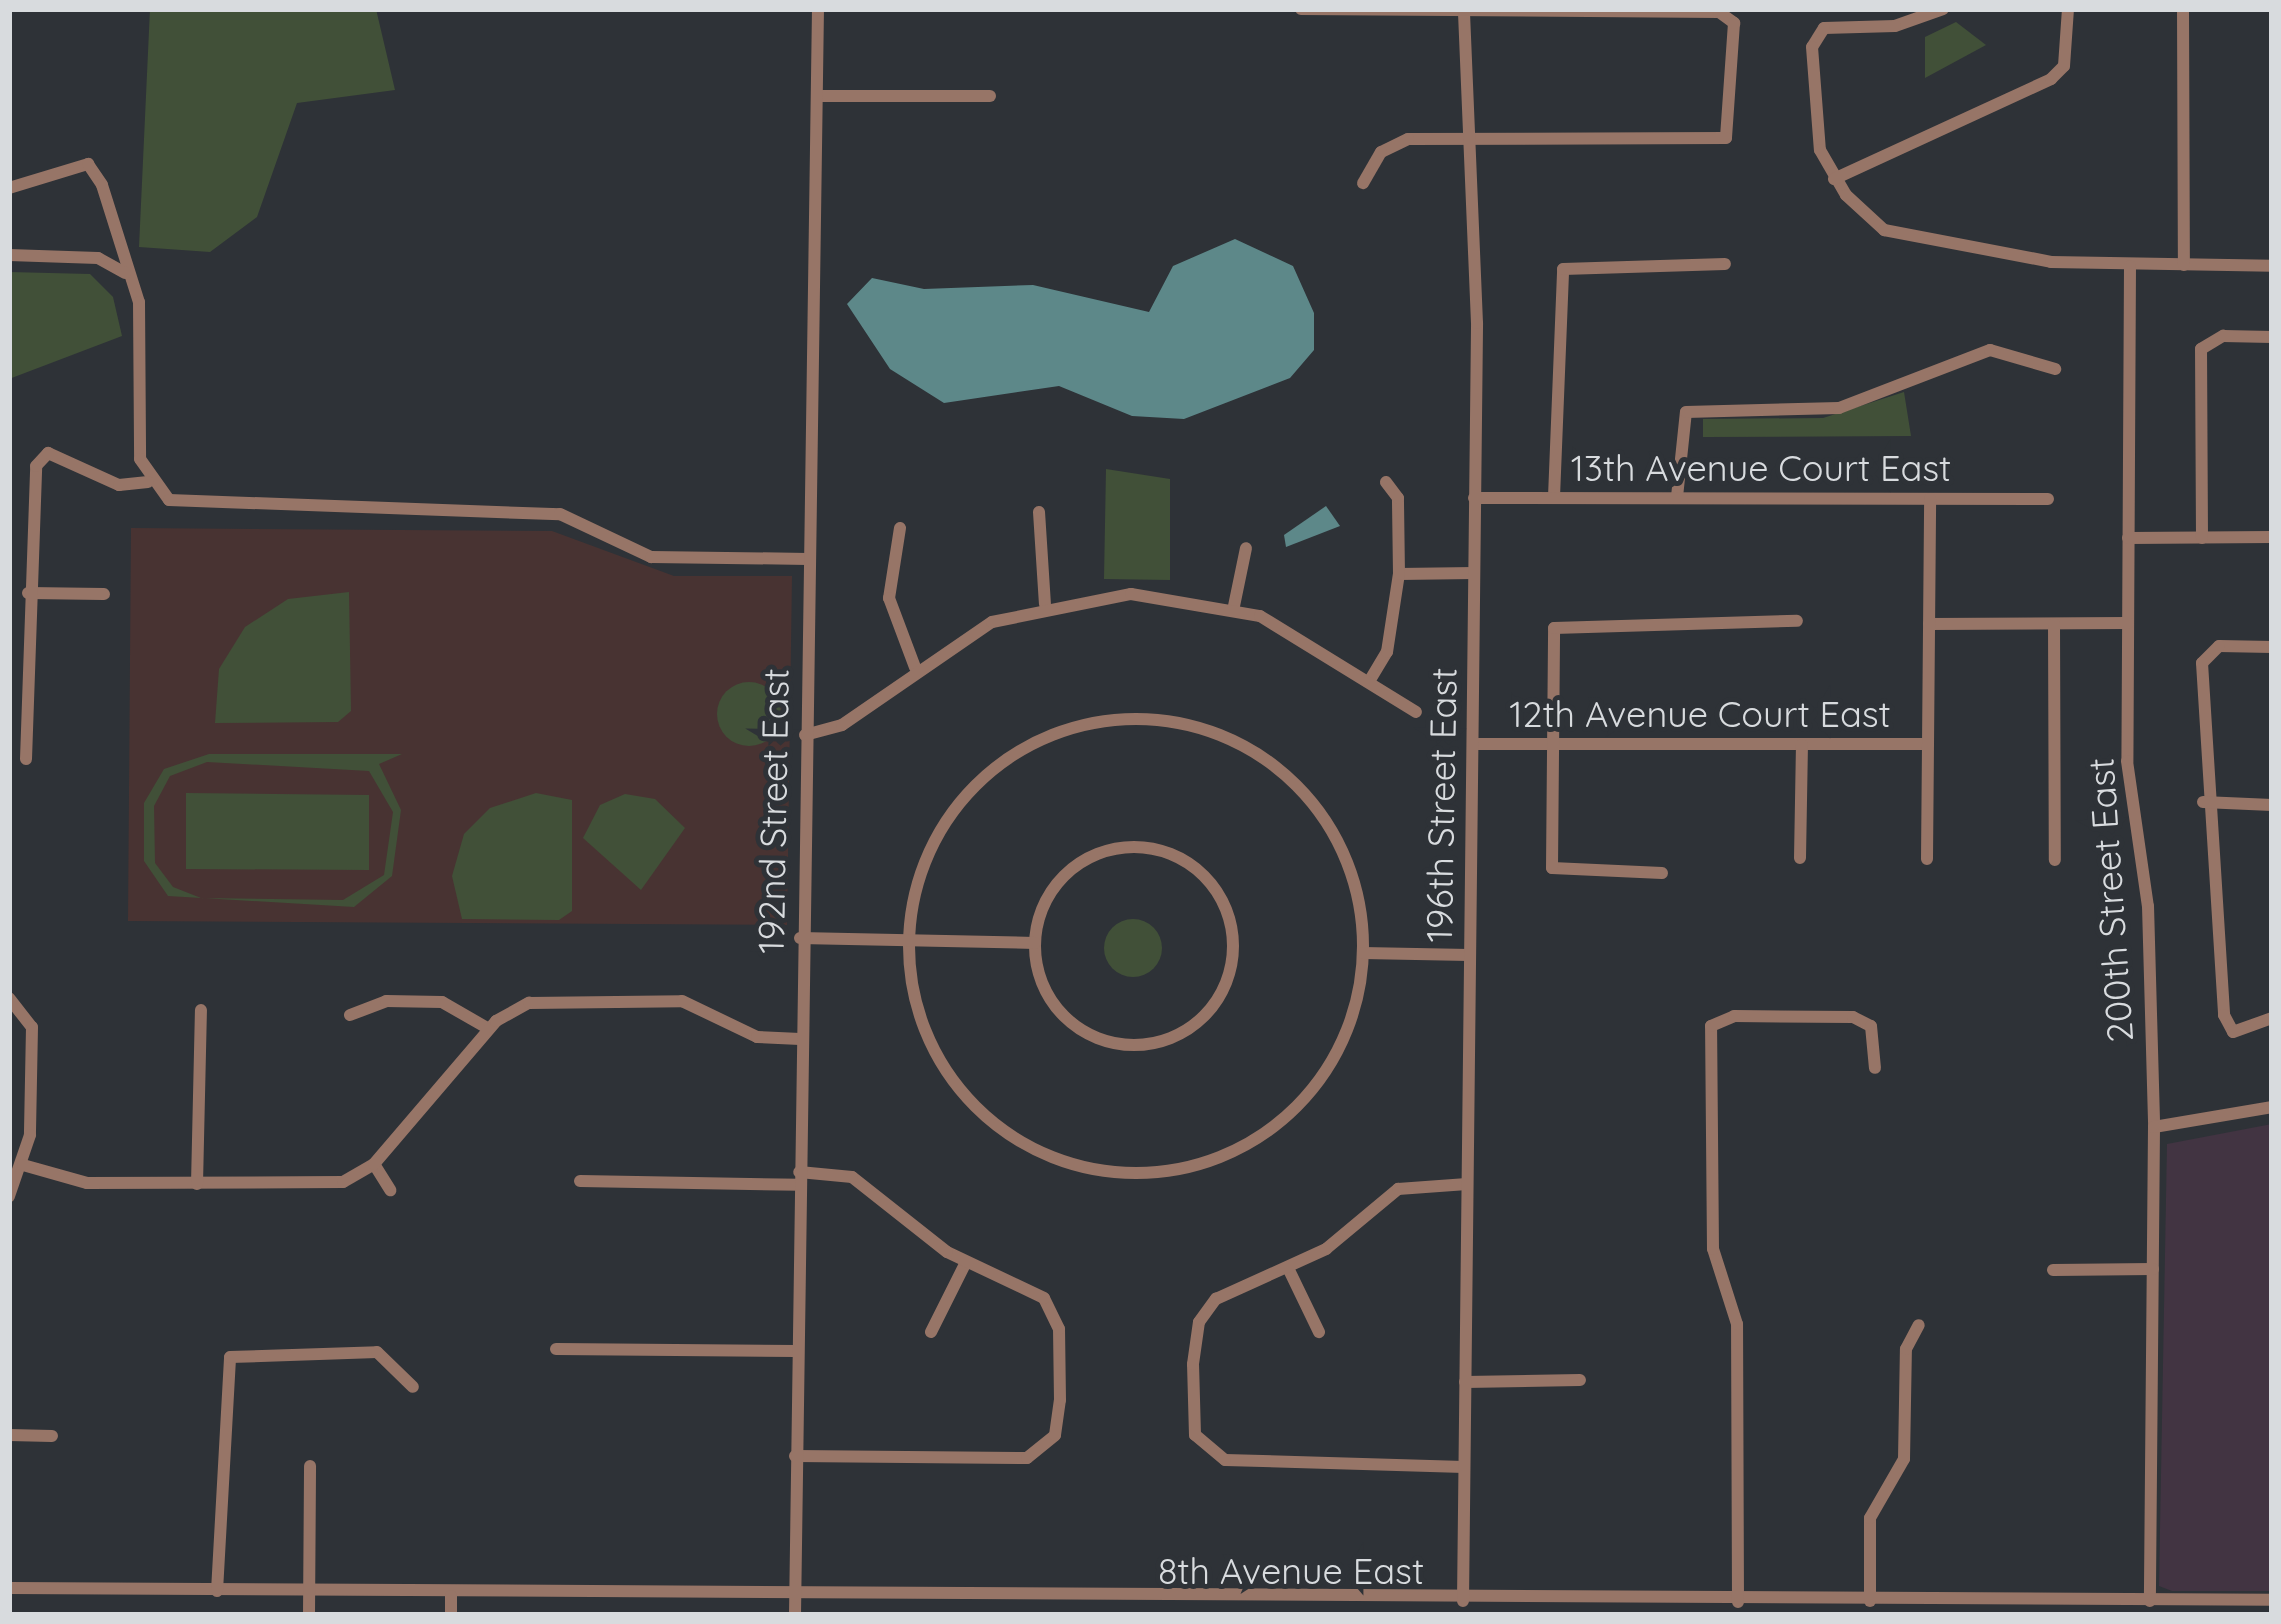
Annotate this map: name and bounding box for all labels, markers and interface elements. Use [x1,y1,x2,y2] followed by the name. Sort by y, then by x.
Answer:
[1571,446,1951,490] street label: 13th Avenue Court East
[1417,667,1465,943] street label: 196th Street East
[749,668,797,954] street label: 192nd Street East
[1509,692,1891,736] street label: 12th Avenue Court East
[2079,756,2141,1044] street label: 200th Street East
[1158,1549,1424,1593] street label: 8th Avenue East

